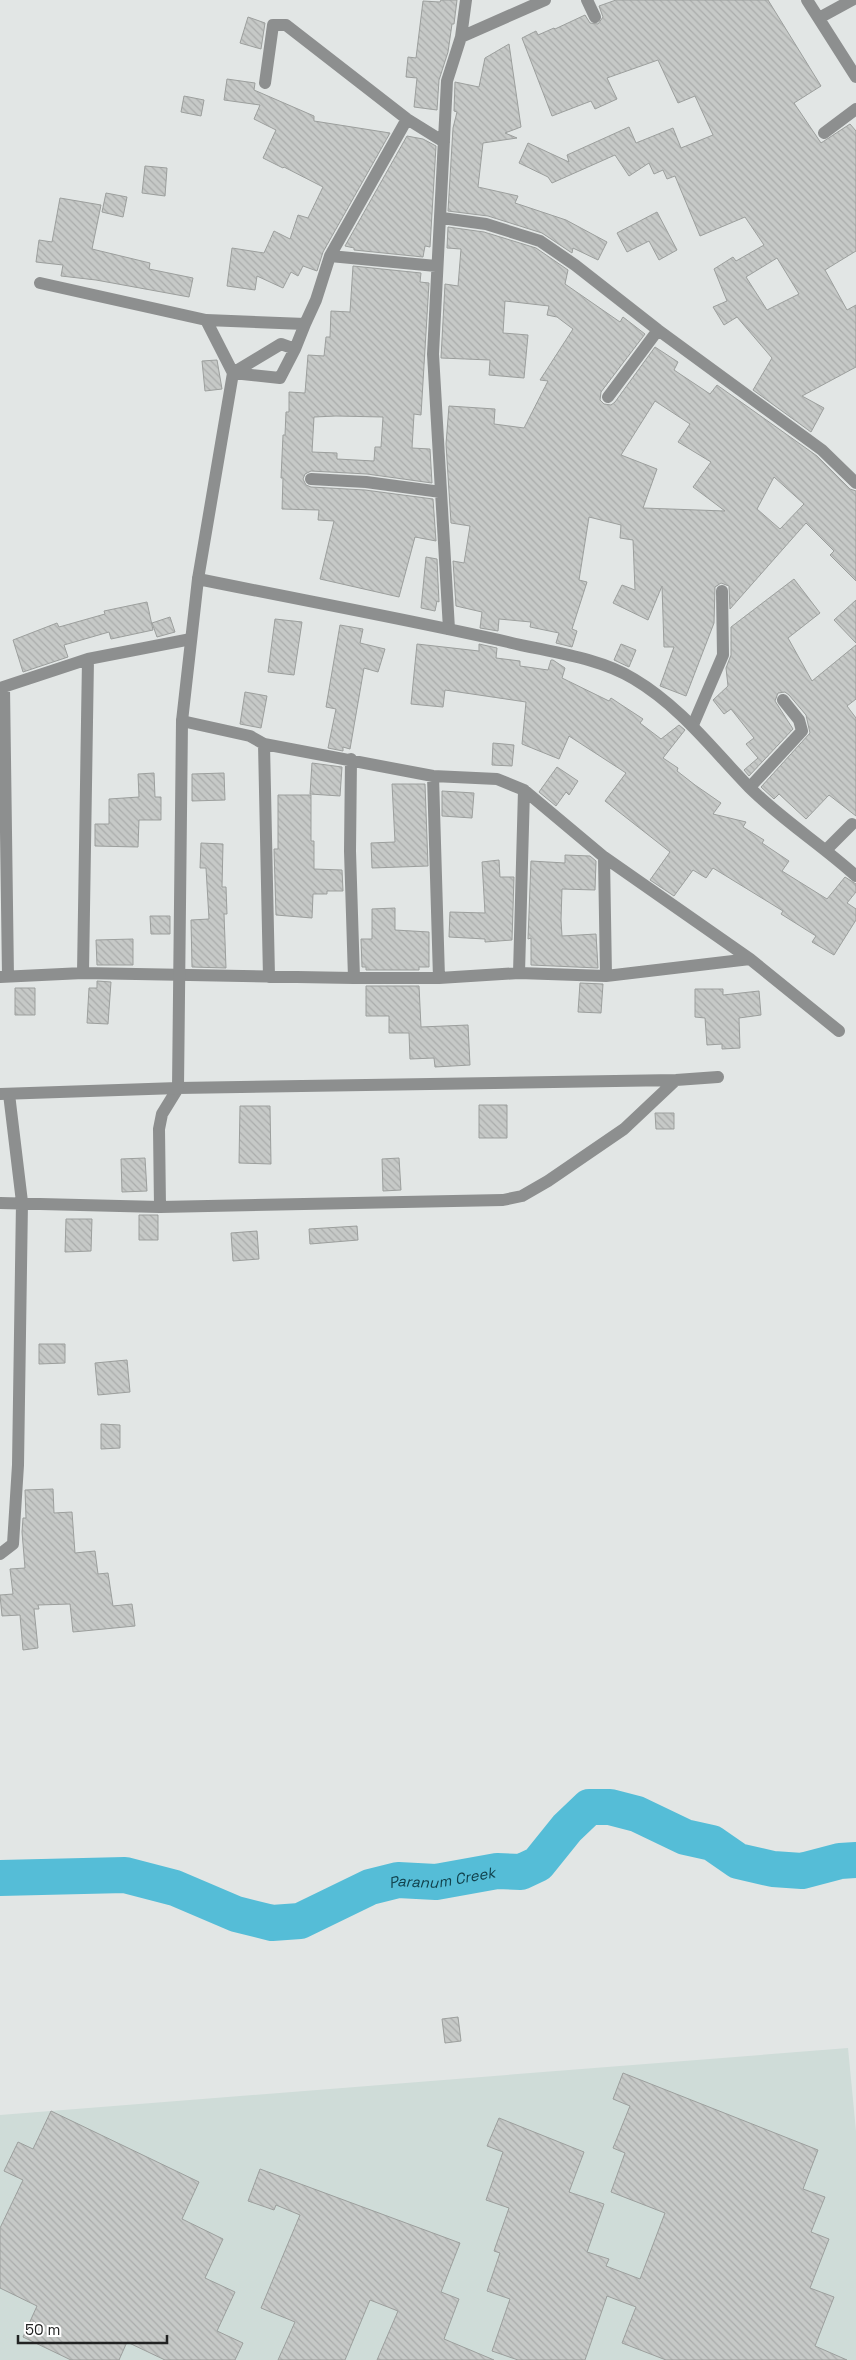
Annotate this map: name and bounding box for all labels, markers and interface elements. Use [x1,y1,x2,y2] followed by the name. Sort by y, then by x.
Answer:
[386,1862,498,1892] water label: Paranum Creek
[18,2312,166,2344] scale bar
[25,2320,60,2339] text: 50 m

